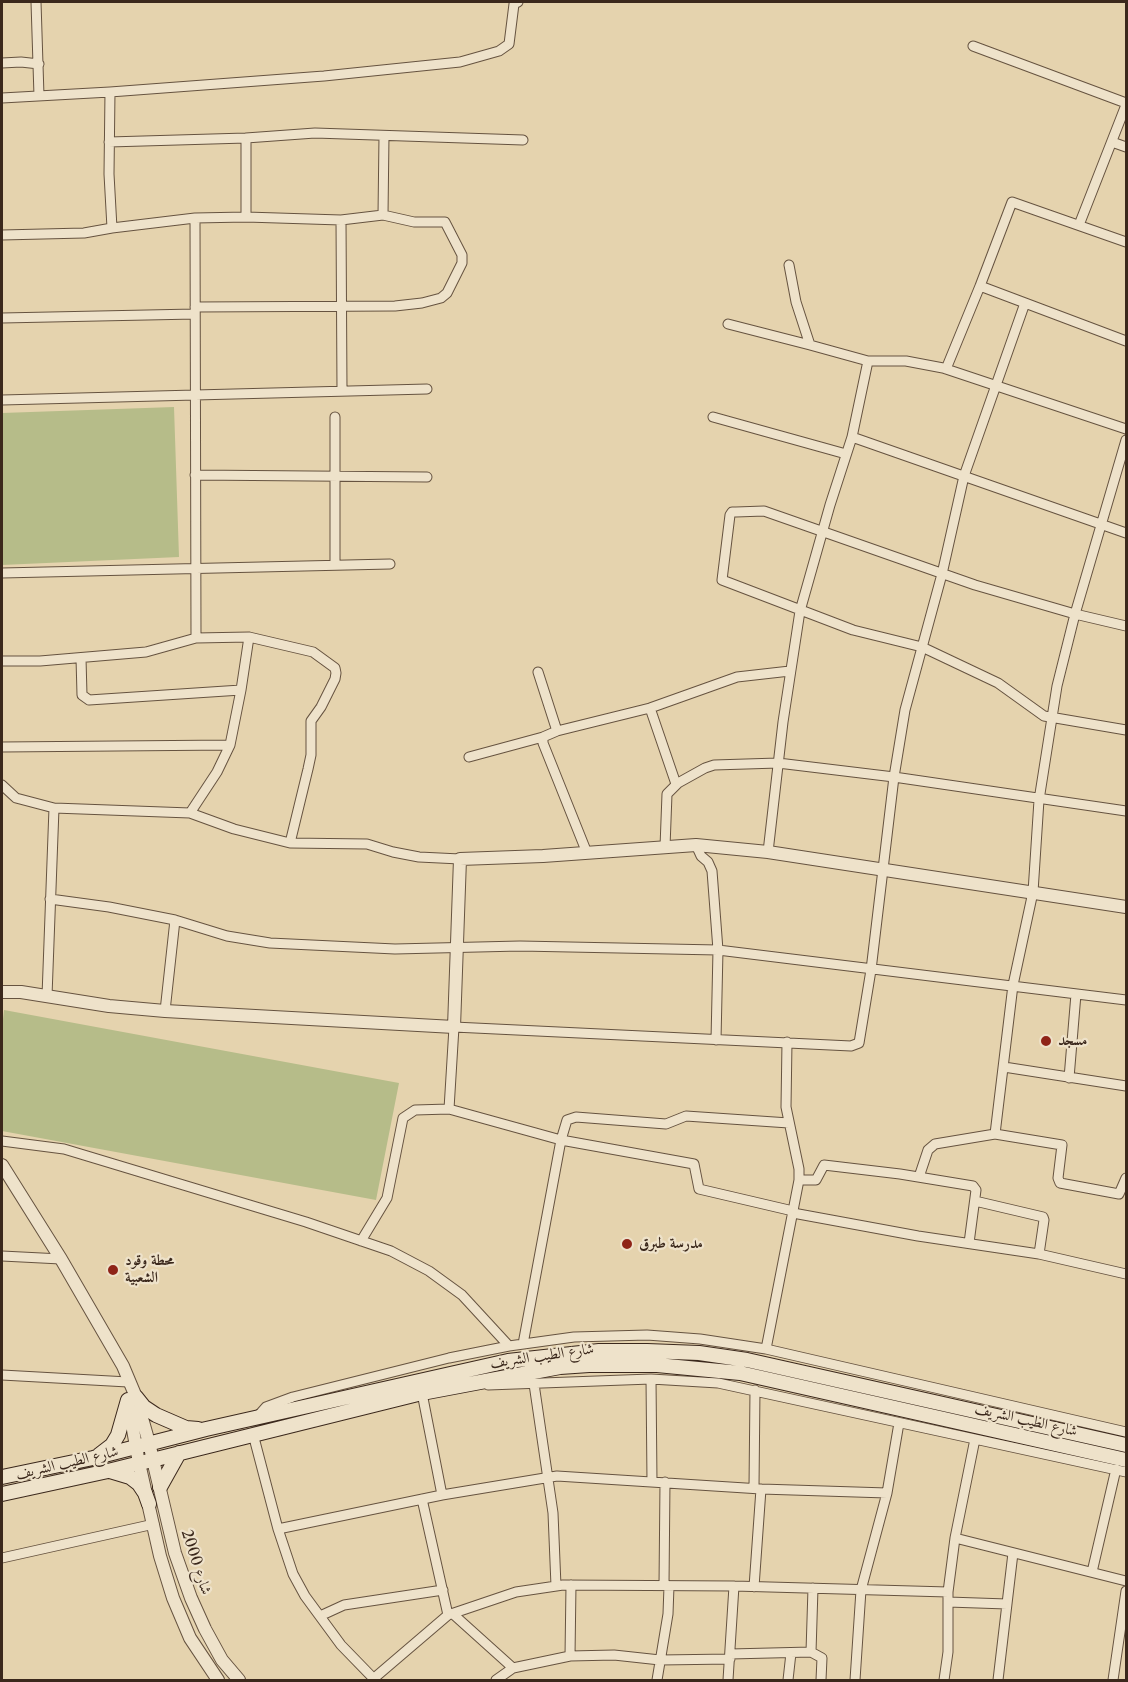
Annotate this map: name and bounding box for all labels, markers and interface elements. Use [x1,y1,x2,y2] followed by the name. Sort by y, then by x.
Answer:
[1058,1032,1087,1050] place label: مسجد
[1039,1034,1053,1048] marker: مسجد
[639,1235,703,1253] place label: مدرسة طبرق
[620,1237,634,1251] marker: مدرسة طبرق
[125,1252,174,1287] place label: محطة وقود الشعبية
[106,1263,120,1277] marker: محطة وقود الشعبية
[489,1340,595,1372] street label: شارع الطيب الشريف
[973,1399,1079,1441] street label: شارع الطيب الشريف
[14,1442,120,1484] street label: شارع الطيب الشريف
[177,1527,215,1597] street label: شارع 2000

